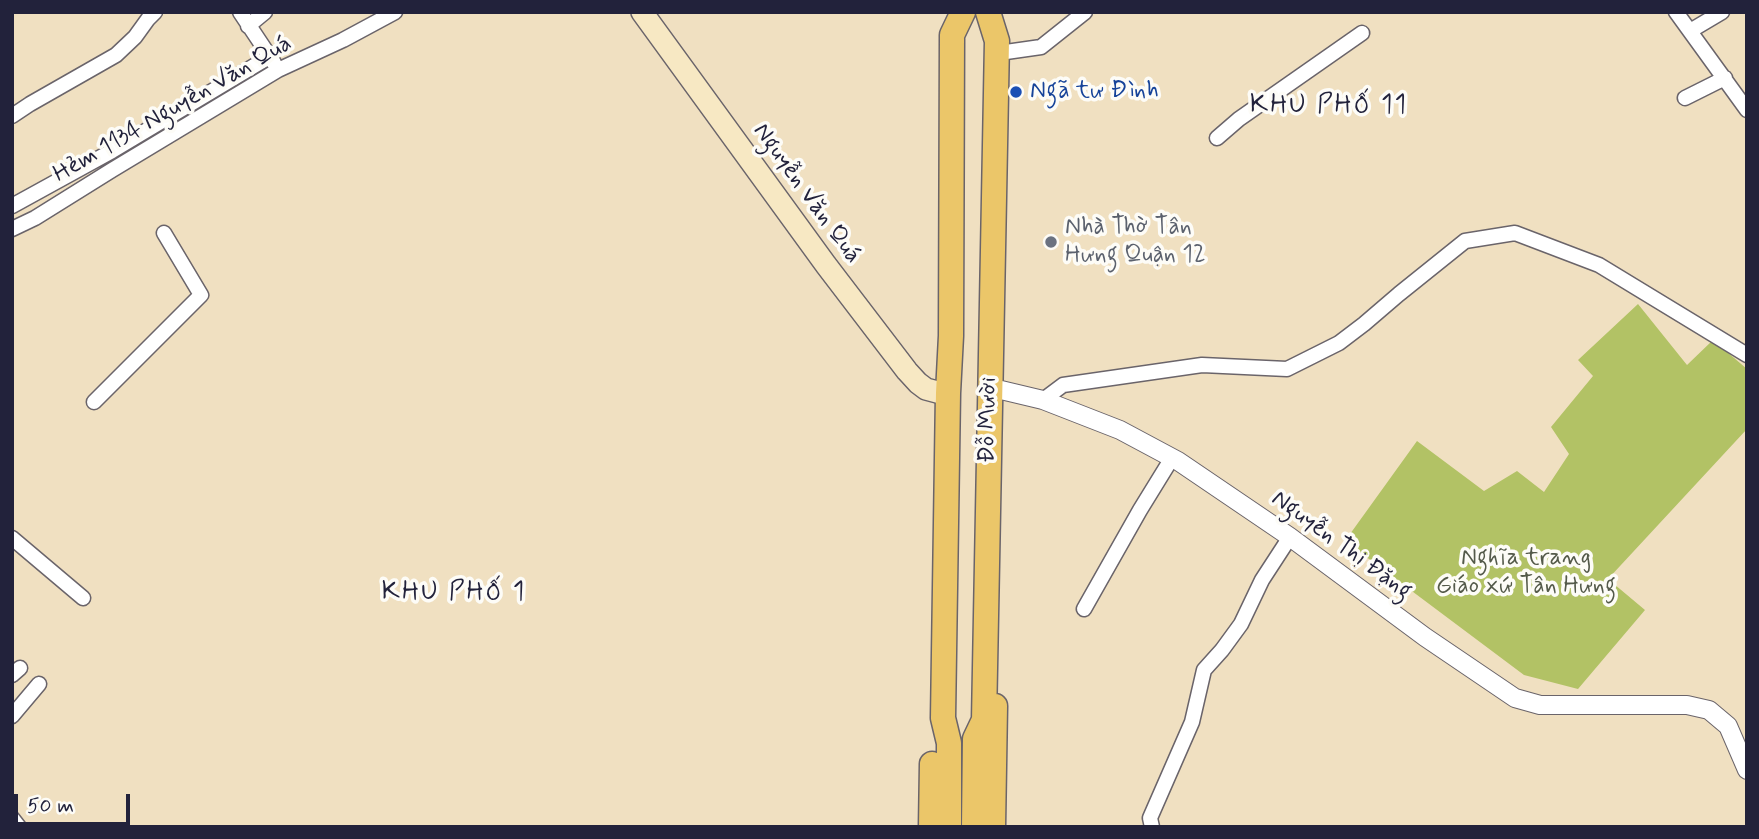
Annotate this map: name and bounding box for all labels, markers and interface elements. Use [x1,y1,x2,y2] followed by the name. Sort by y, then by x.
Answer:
[49,30,297,190] street label: Hẻm 1134 Nguyễn Văn Quá
[1030,78,1159,106] place label: Ngã tư Đình
[1008,84,1024,100] marker: Ngã tư Đình
[1254,91,1404,123] district label: KHU PHỐ 11
[746,118,866,270] street label: Nguyễn Văn Quá
[1065,214,1206,270] place label: Nhà Thờ Tân Hưng Quận 12
[1043,234,1059,250] marker: Nhà Thờ Tân Hưng Quận 12
[974,377,1004,463] street label: Đỗ Mười
[1265,485,1417,607] street label: Nguyễn Thị Đặng
[1436,545,1616,601] park label: Nghĩa trang Giáo xứ Tân Hưng
[385,578,523,610] district label: KHU PHỐ 1
[18,780,133,824] scale bar
[27,792,74,820] text: 50 m

